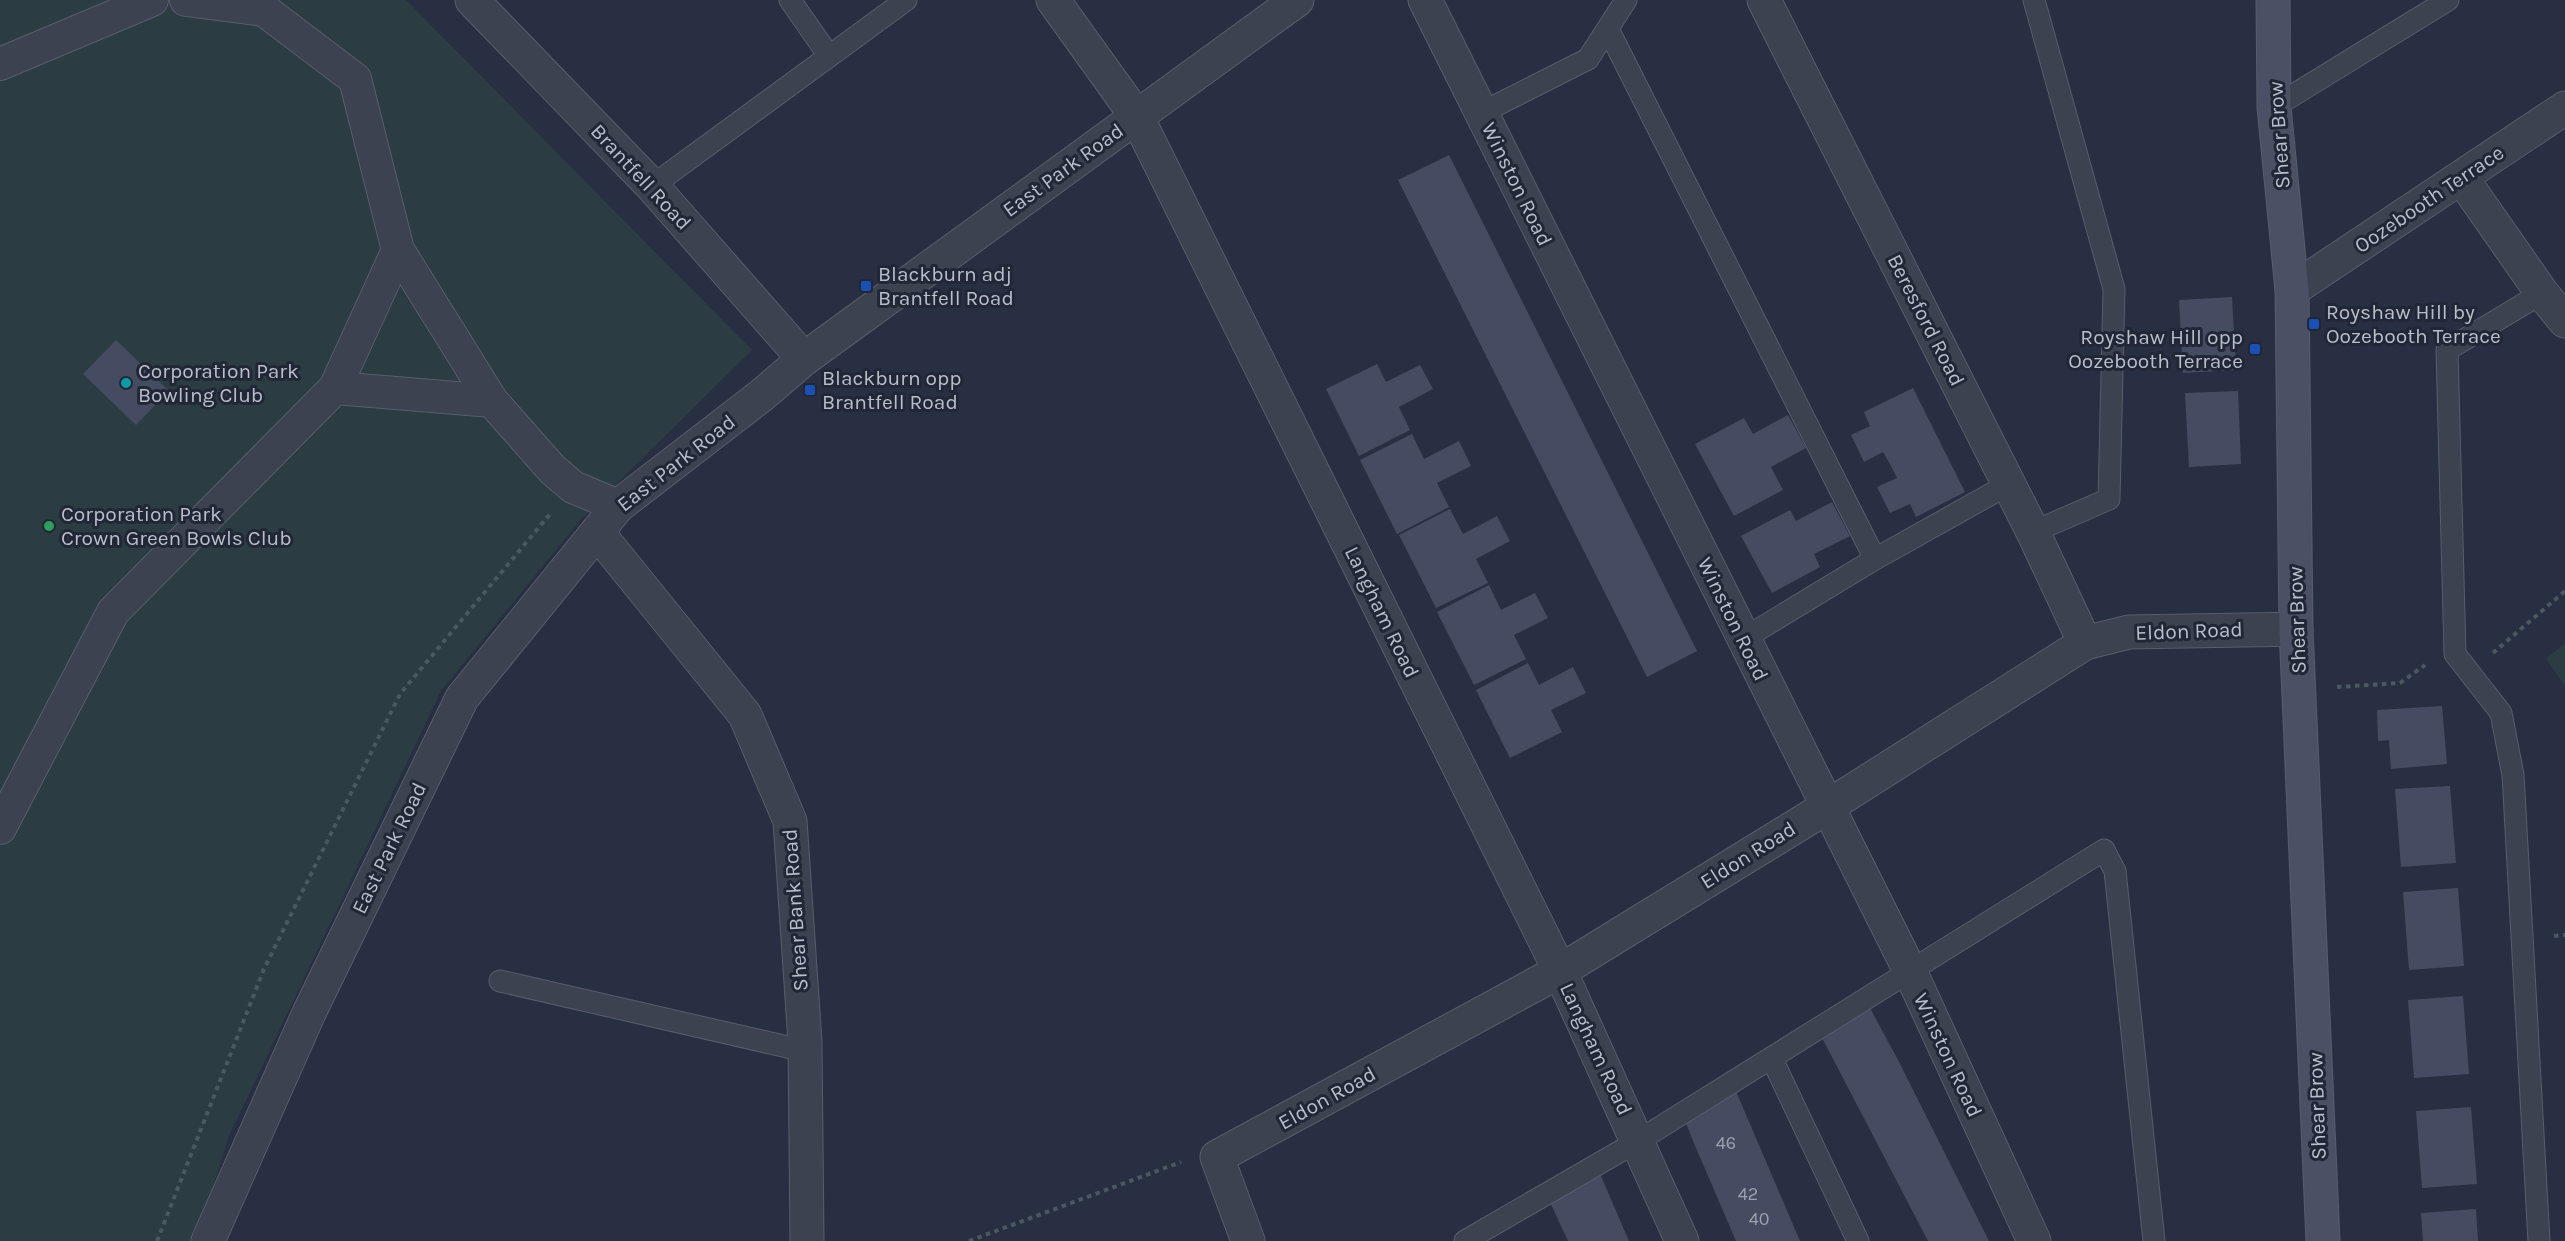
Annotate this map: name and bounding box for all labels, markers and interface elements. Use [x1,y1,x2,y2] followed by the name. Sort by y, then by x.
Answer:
[2263,80,2295,190] street label: Shear Brow
[998,118,1128,222] street label: East Park Road
[1477,118,1557,250] street label: Winston Road
[586,119,696,235] street label: Brantfell Road
[2350,140,2508,258] street label: Oozebooth Terrace
[1882,250,1970,390] street label: Beresford Road
[878,262,1014,310] place label: Blackburn adj Brantfell Road
[859,279,873,293] marker: Blackburn adj Brantfell Road
[2326,300,2501,348] place label: Royshaw Hill by Oozebooth Terrace
[2307,317,2321,331] marker: Royshaw Hill by Oozebooth Terrace
[2068,325,2243,373] place label: Royshaw Hill opp Oozebooth Terrace
[2248,342,2262,356] marker: Royshaw Hill opp Oozebooth Terrace
[138,359,299,407] place label: Corporation Park Bowling Club
[822,366,962,414] place label: Blackburn opp Brantfell Road
[119,376,133,390] marker: Corporation Park Bowling Club
[803,383,817,397] marker: Blackburn opp Brantfell Road
[612,409,740,517] street label: East Park Road
[61,502,292,550] place label: Corporation Park Crown Green Bowls Club
[42,519,56,533] marker: Corporation Park Crown Green Bowls Club
[1340,542,1424,682] street label: Langham Road
[1693,553,1773,685] street label: Winston Road
[2283,566,2311,674] street label: Shear Brow
[2135,617,2243,645] street label: Eldon Road
[347,778,431,918] street label: East Park Road
[1696,816,1800,894] street label: Eldon Road
[777,828,813,992] street label: Shear Bank Road
[1555,979,1637,1119] street label: Langham Road
[1909,989,1987,1121] street label: Winston Road
[2303,1052,2331,1160] street label: Shear Brow
[1274,1061,1380,1135] street label: Eldon Road
[1716,1132,1736,1154] house number: 46
[1738,1183,1758,1205] house number: 42
[1749,1208,1769,1230] house number: 40

